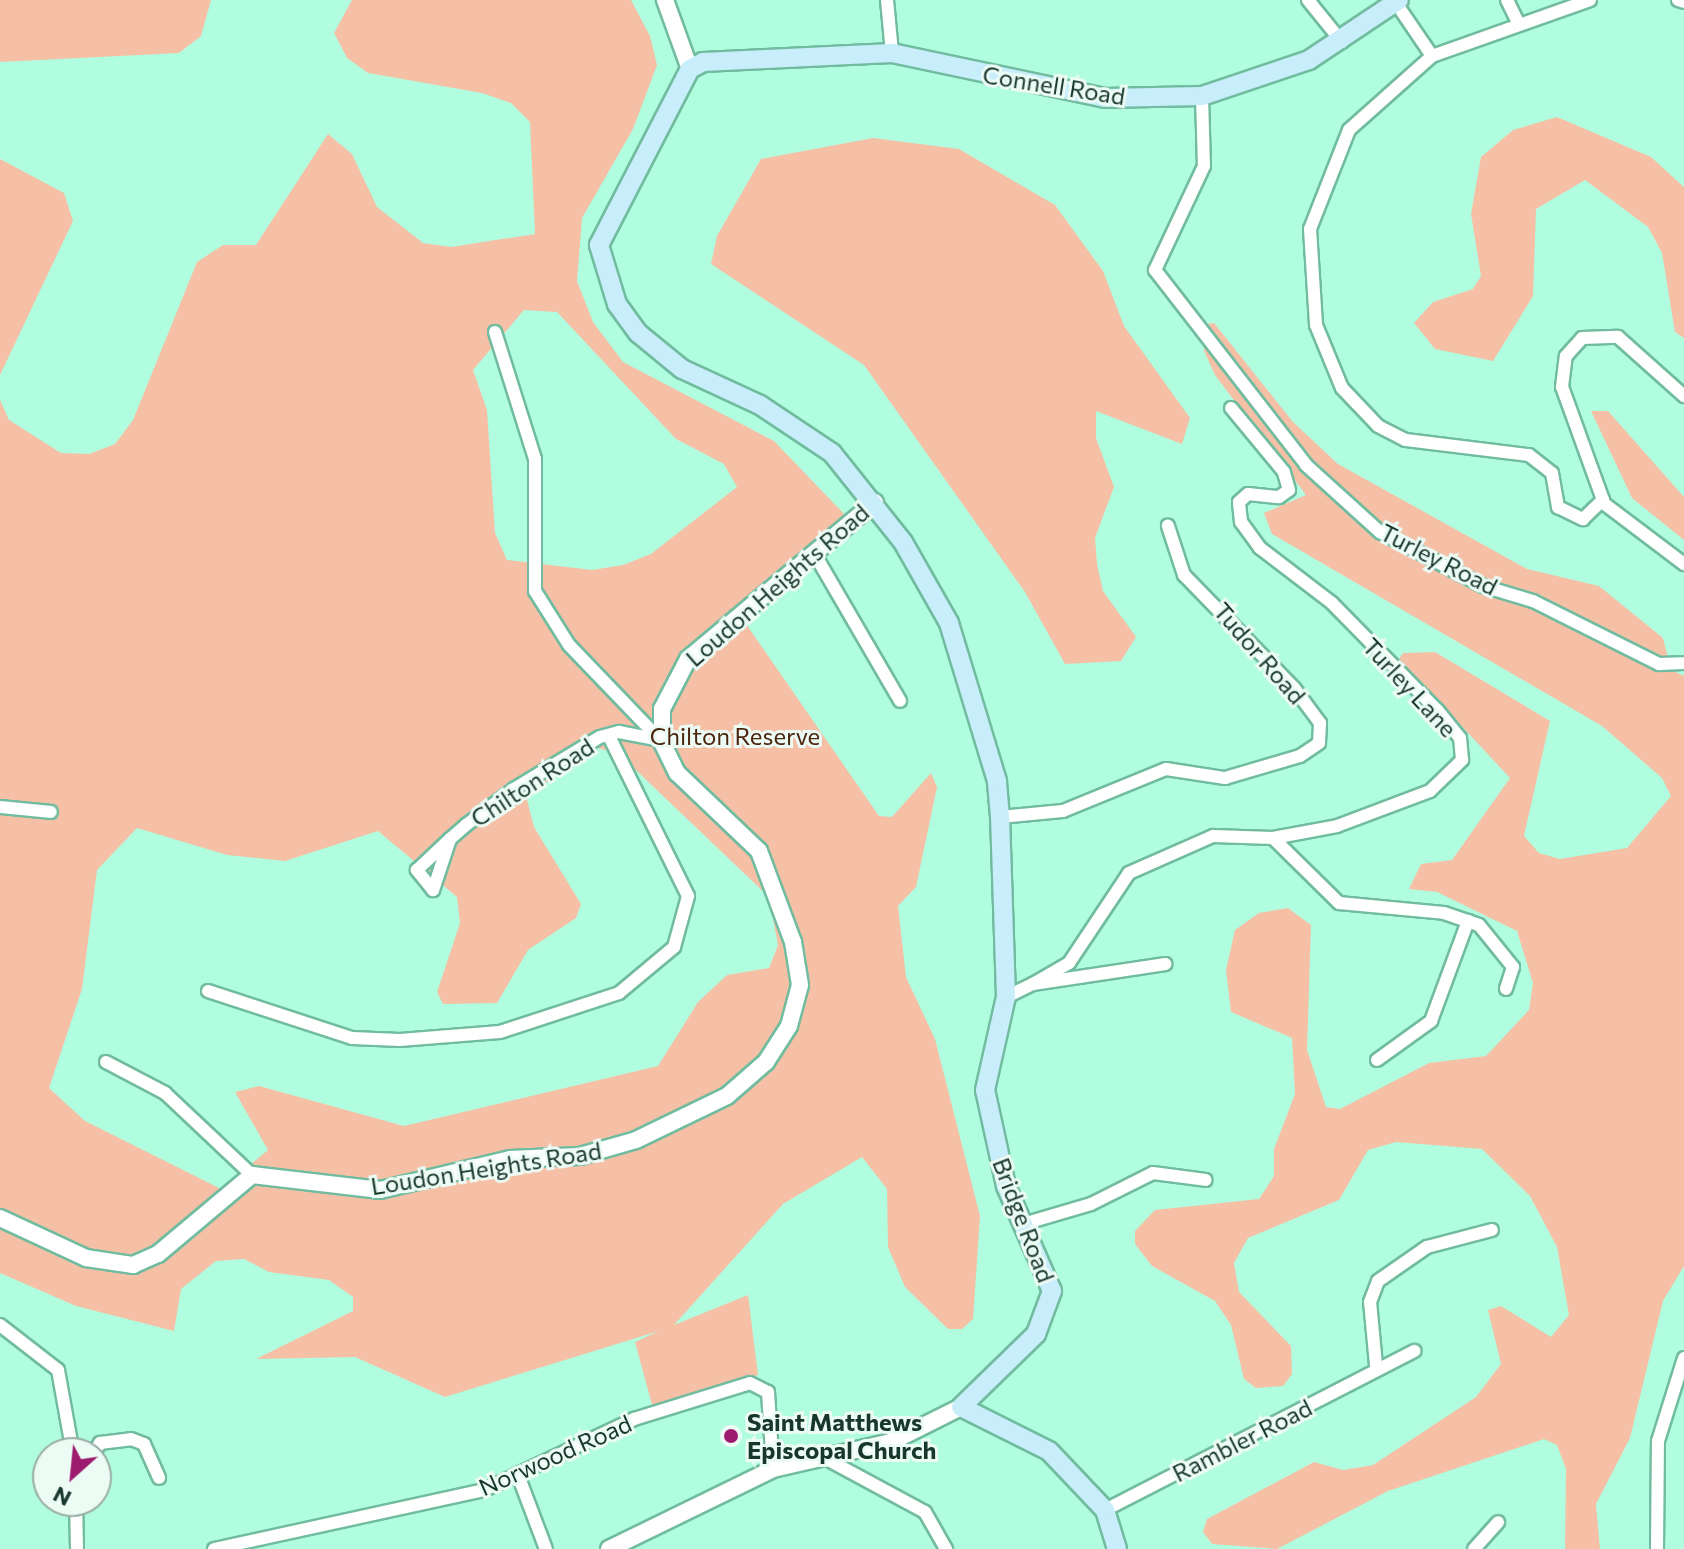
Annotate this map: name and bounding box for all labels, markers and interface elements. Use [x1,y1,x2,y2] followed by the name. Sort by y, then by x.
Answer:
[981,60,1127,110] street label: Connell Road
[680,498,874,672] street label: Loudon Heights Road
[1375,517,1503,601] street label: Turley Road
[1208,596,1312,710] street label: Tudor Road
[1357,632,1463,742] street label: Turley Lane
[650,722,820,750] park label: Chilton Reserve
[465,732,599,832] street label: Chilton Road
[369,1136,603,1200] street label: Loudon Heights Road
[987,1154,1061,1286] street label: Bridge Road
[1167,1393,1317,1487] street label: Rambler Road
[474,1408,636,1502] street label: Norwood Road
[747,1408,936,1464] place label: Saint Matthews Episcopal Church
[722,1427,740,1445] marker: Saint Matthews Episcopal Church
[32,1437,112,1517] north arrow
[48,1481,75,1513] text: N

